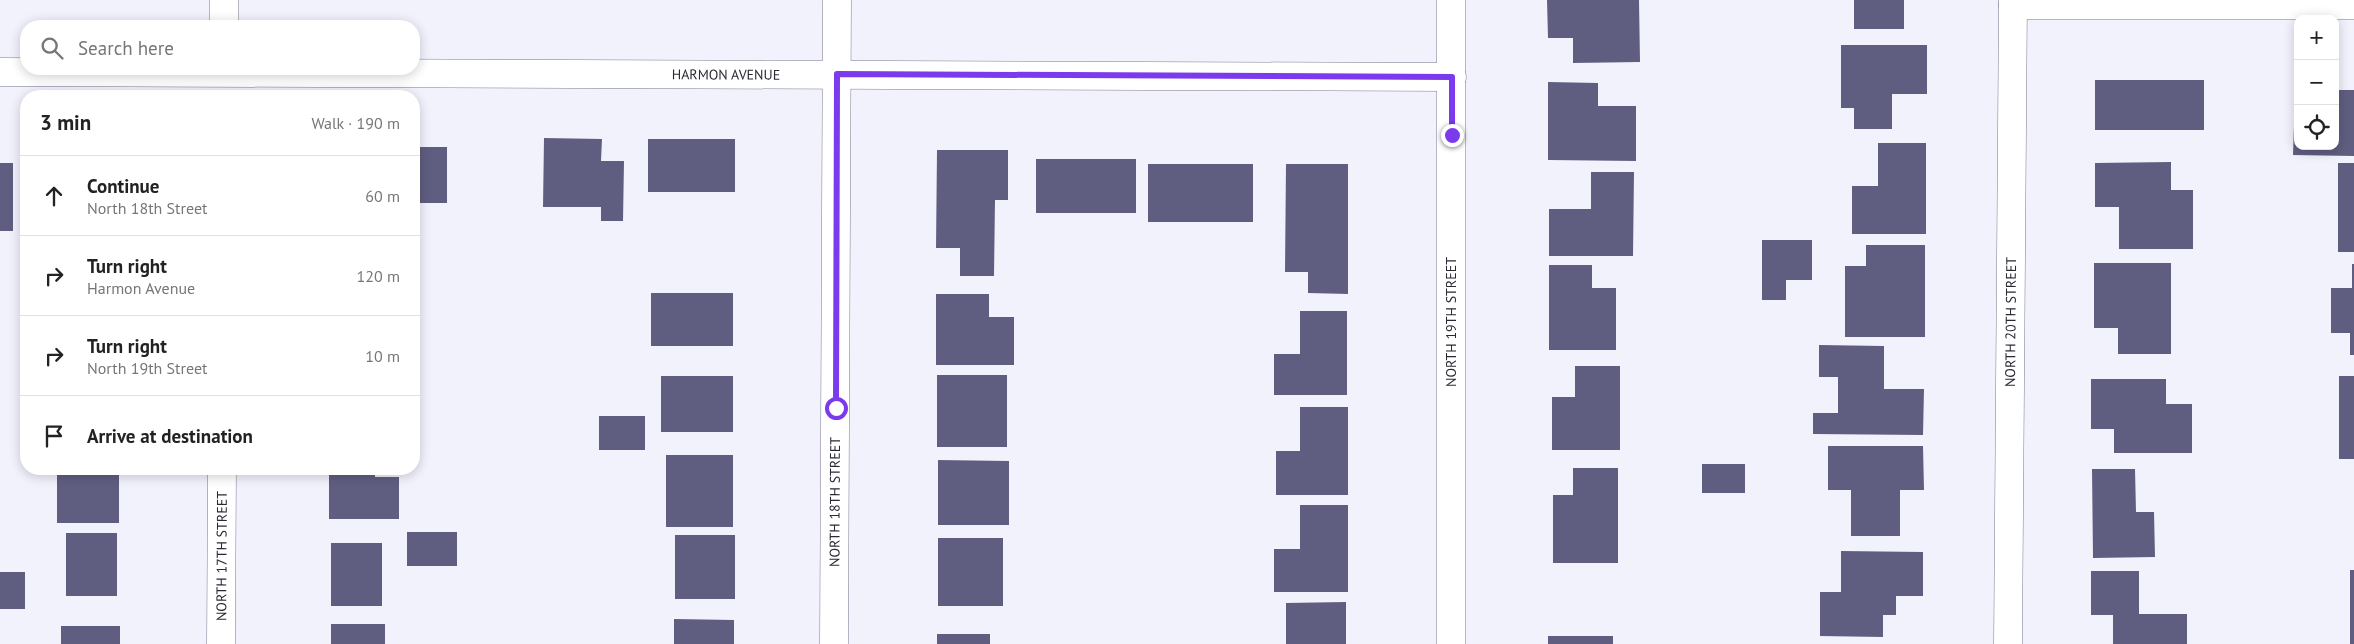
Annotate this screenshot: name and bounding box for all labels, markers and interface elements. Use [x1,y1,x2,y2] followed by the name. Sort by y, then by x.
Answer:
[2294,15,2339,150] map controls
[2294,15,2339,60] button: +
[20,20,420,75] search box
[38,34,66,62] icon: search
[78,36,174,60] text: Search here
[2294,60,2339,105] button: −
[672,65,780,84] street label: HARMON AVENUE
[2294,105,2339,150] button: locate
[40,109,91,136] text: 3 min
[311,113,400,133] text: Walk · 190 m
[1441,124,1464,147] route end
[87,174,159,198] text: Continue
[40,182,68,210] icon: ahead
[365,186,400,206] text: 60 m
[87,198,207,218] text: North 18th Street
[87,254,167,278] text: Turn right
[1442,257,1460,387] street label: NORTH 19TH STREET
[2001,257,2020,387] street label: NORTH 20TH STREET
[40,262,68,290] icon: right
[357,266,400,286] text: 120 m
[87,278,195,298] text: Harmon Avenue
[87,334,167,358] text: Turn right
[40,342,68,370] icon: right
[365,346,400,366] text: 10 m
[87,358,207,378] text: North 19th Street
[825,397,848,420] route start
[40,422,68,450] icon: arrive
[87,424,253,448] text: Arrive at destination
[825,437,844,567] street label: NORTH 18TH STREET
[212,491,231,621] street label: NORTH 17TH STREET

